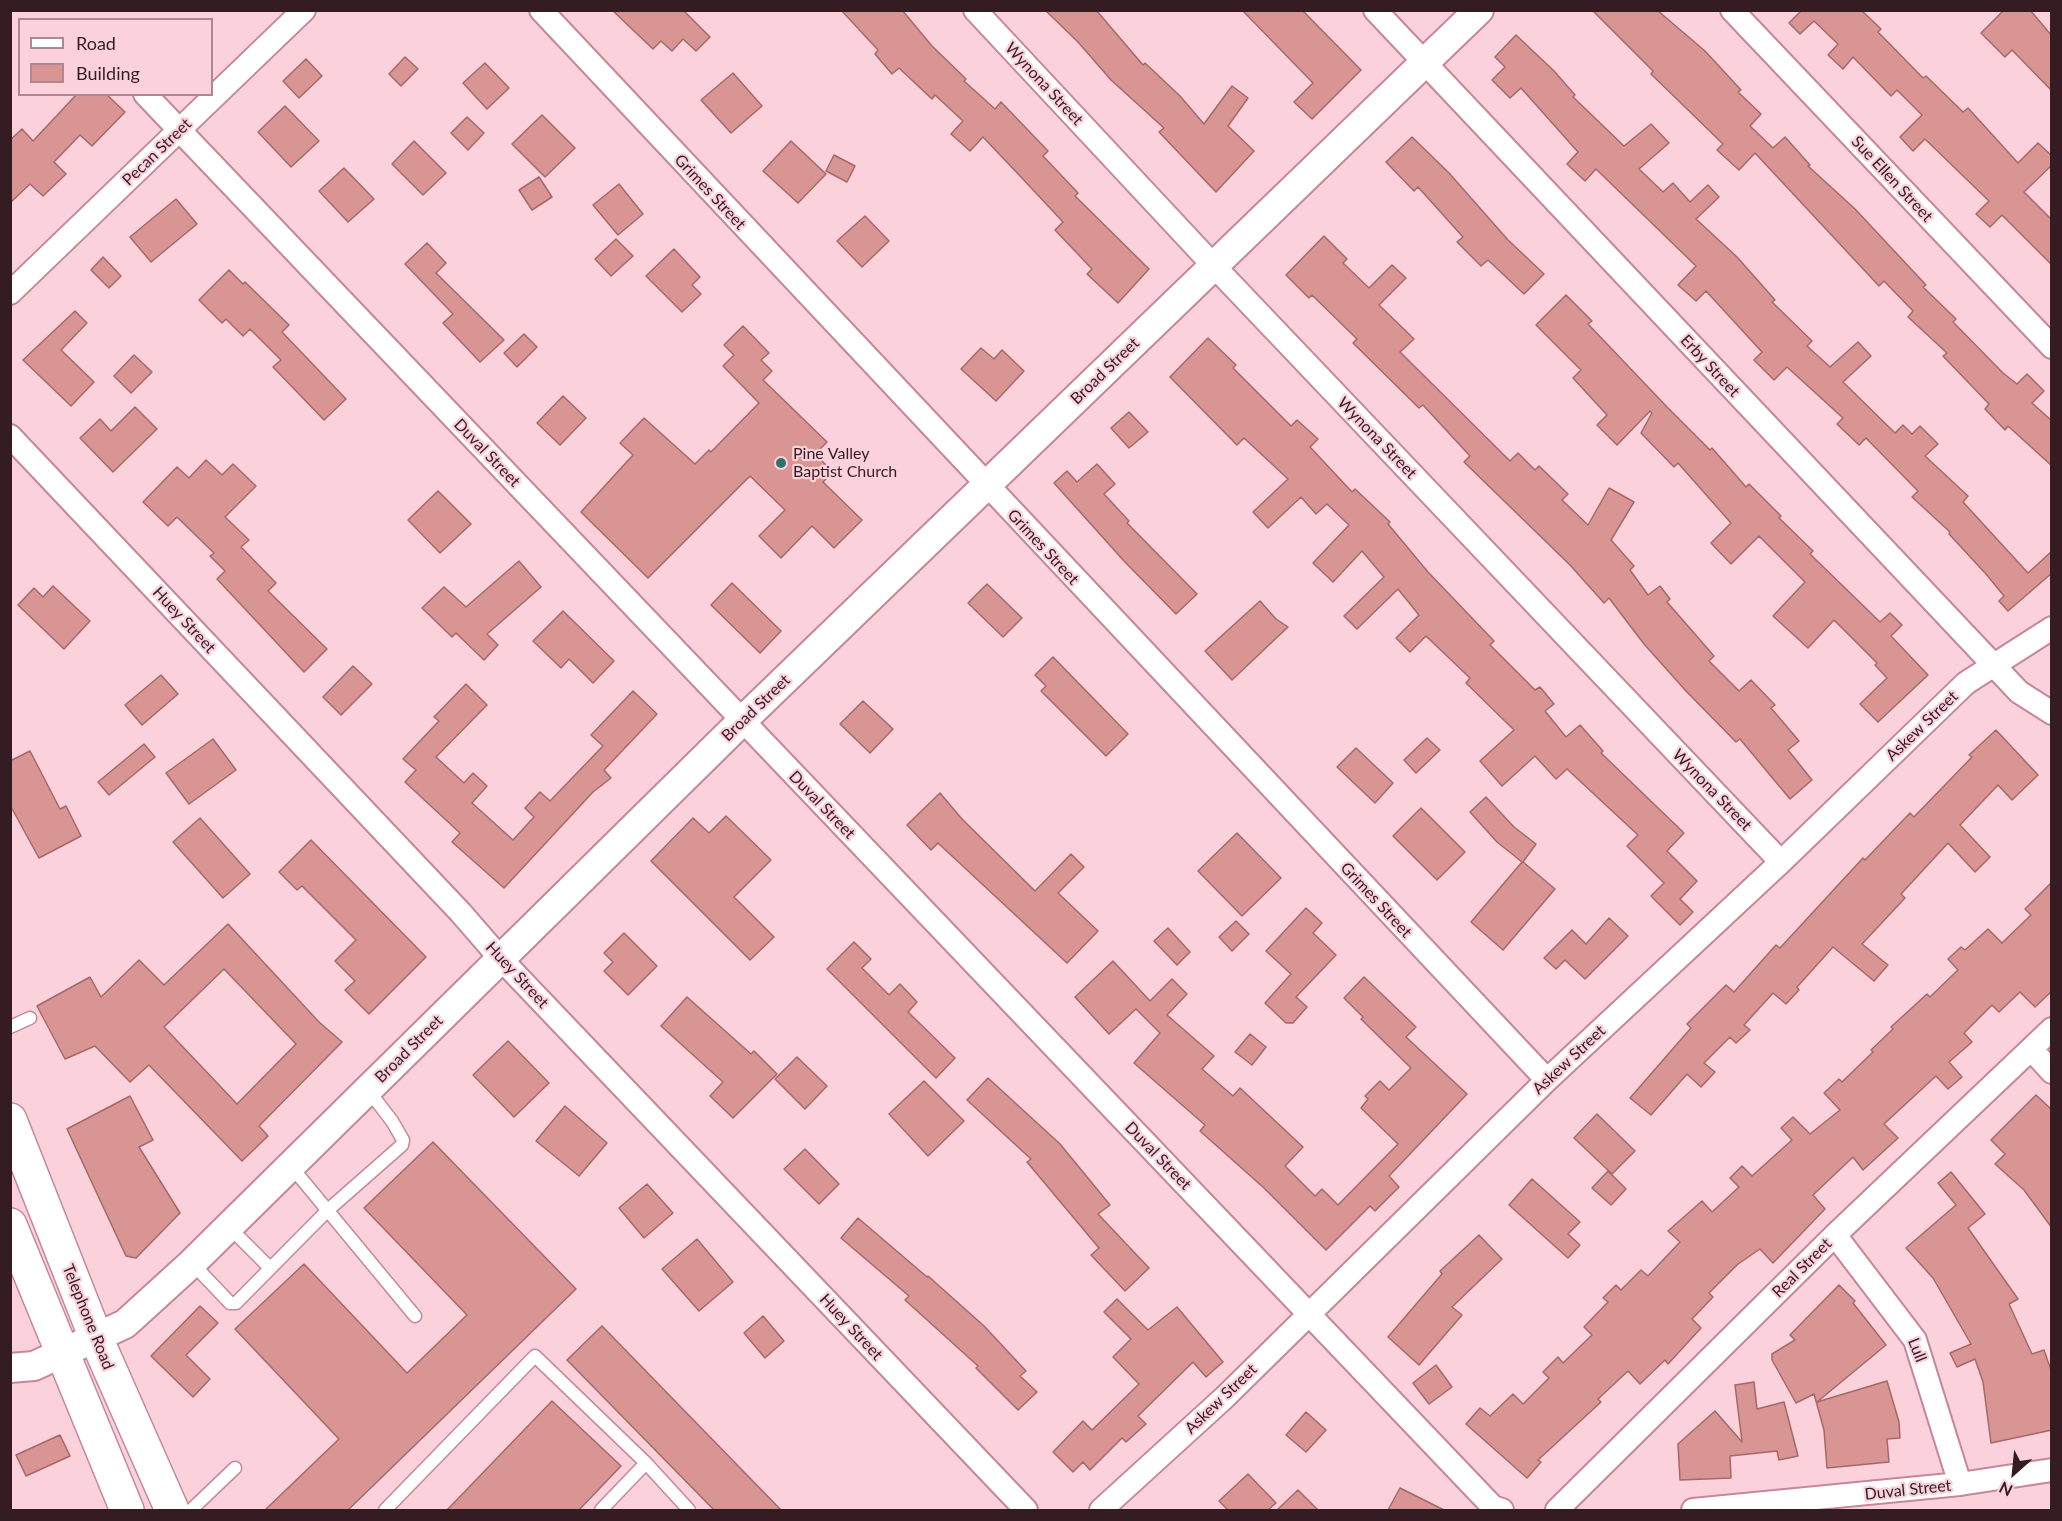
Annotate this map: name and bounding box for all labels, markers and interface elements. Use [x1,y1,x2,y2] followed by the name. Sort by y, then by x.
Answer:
[18,18,213,96] legend
[76,32,116,54] text: Road
[1001,39,1087,129] street label: Wynona Street
[76,62,140,84] text: Building
[119,114,195,190] street label: Pecan Street
[1847,132,1937,226] street label: Sue Ellen Street
[670,150,750,234] street label: Grimes Street
[1676,331,1744,401] street label: Erby Street
[1067,334,1143,408] street label: Broad Street
[1333,393,1421,483] street label: Wynona Street
[450,415,524,491] street label: Duval Street
[793,444,897,482] place label: Pine Valley Baptist Church
[774,456,788,470] marker: Pine Valley Baptist Church
[1003,505,1083,589] street label: Grimes Street
[148,583,220,657] street label: Huey Street
[718,671,794,745] street label: Broad Street
[1882,687,1962,765] street label: Askew Street
[1668,745,1756,835] street label: Wynona Street
[785,767,859,843] street label: Duval Street
[1336,858,1416,942] street label: Grimes Street
[481,938,553,1012] street label: Huey Street
[371,1011,447,1087] street label: Broad Street
[1529,1021,1609,1099] street label: Askew Street
[1121,1118,1195,1194] street label: Duval Street
[1768,1234,1836,1302] street label: Real Street
[58,1261,118,1373] street label: Telephone Road
[815,1290,887,1364] street label: Huey Street
[1904,1335,1930,1365] street label: Lull
[1181,1360,1261,1438] street label: Askew Street
[1984,1443,2044,1503] north arrow
[1864,1476,1952,1504] street label: Duval Street
[1996,1478,2015,1501] text: N

